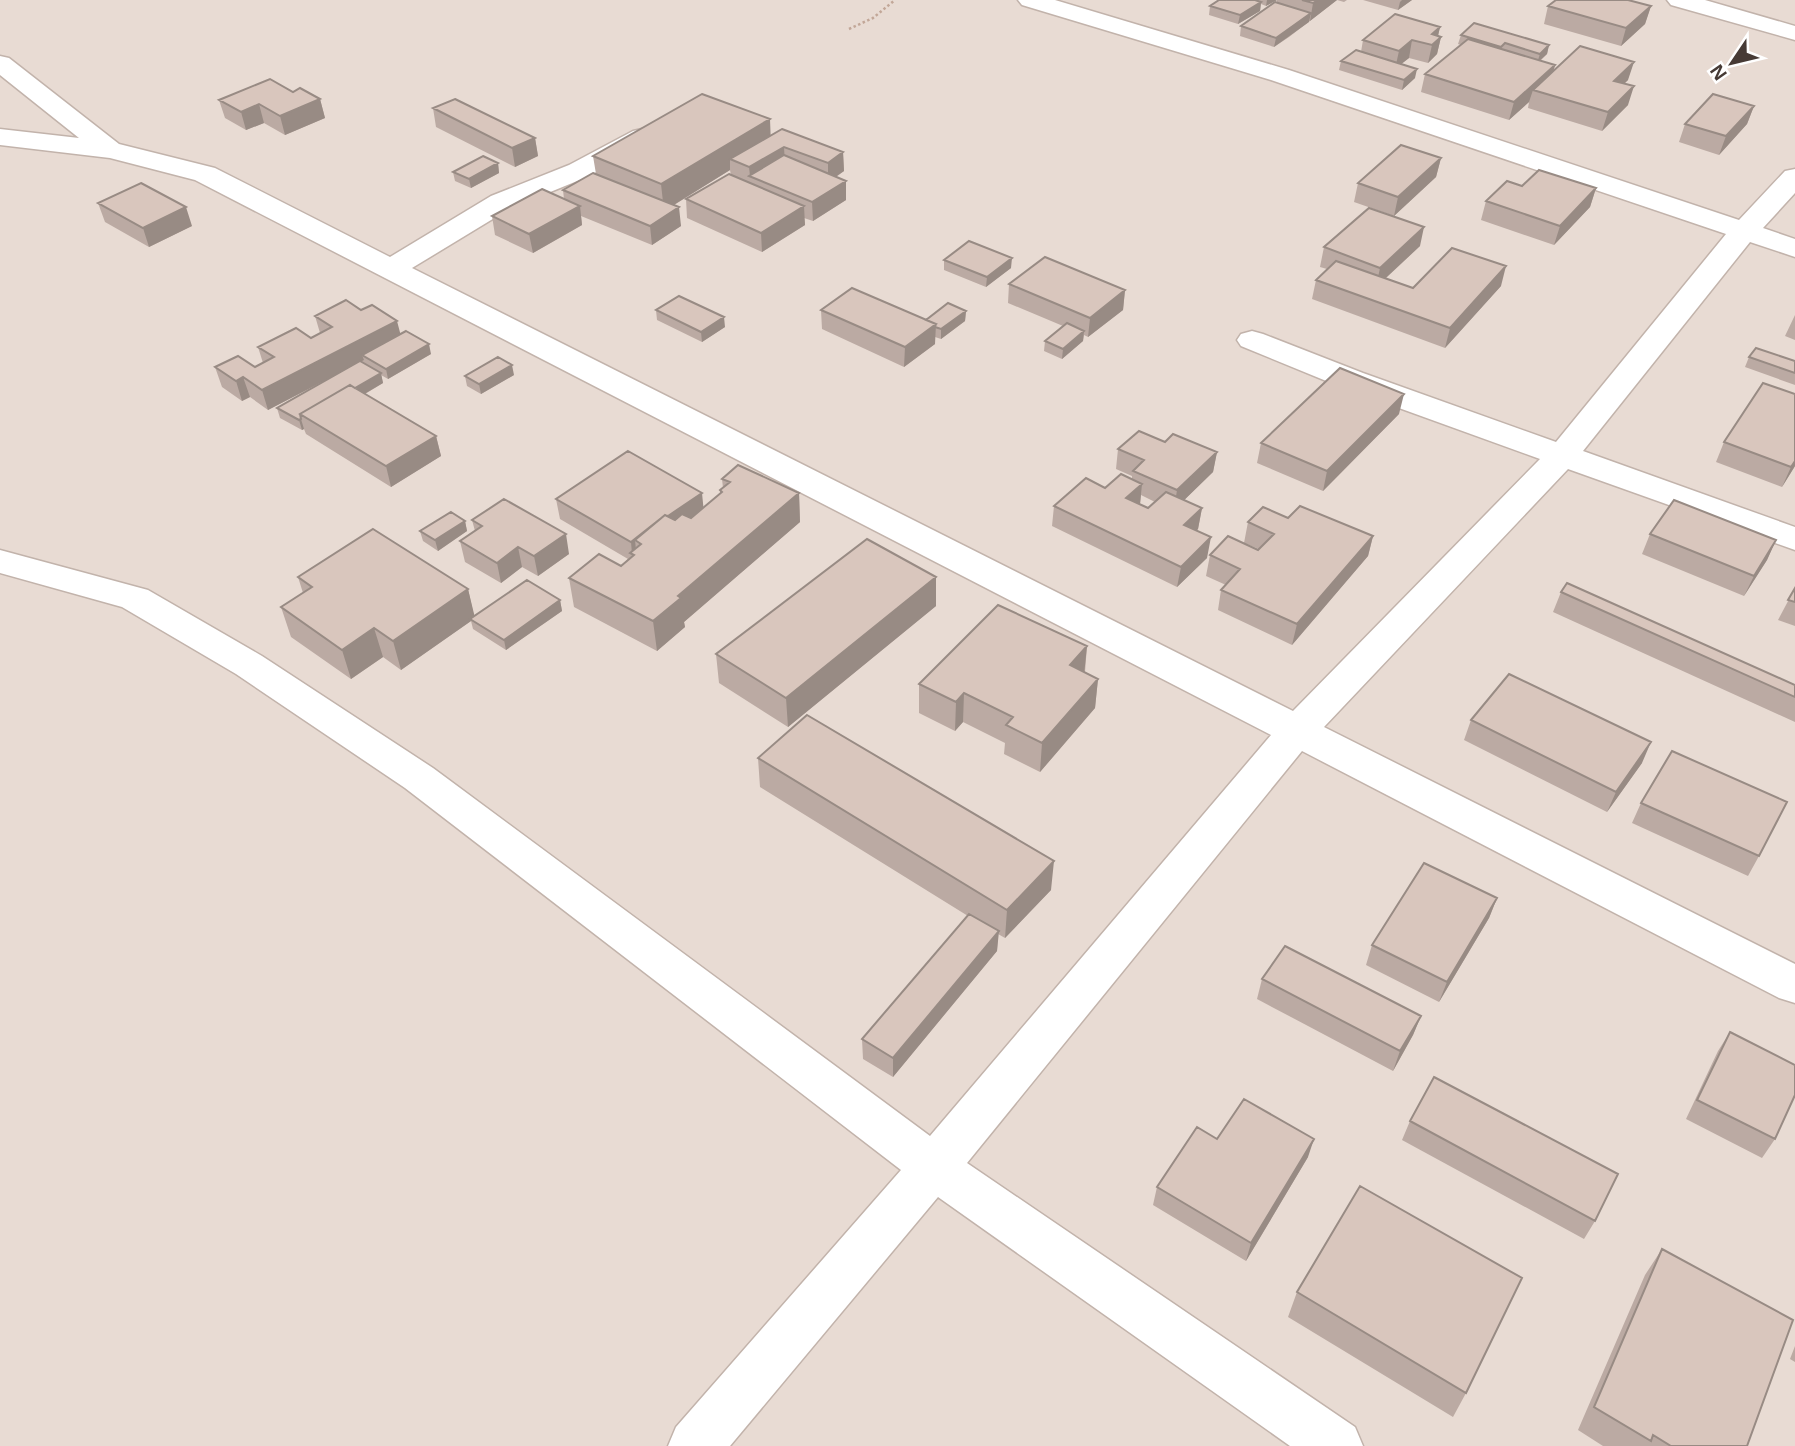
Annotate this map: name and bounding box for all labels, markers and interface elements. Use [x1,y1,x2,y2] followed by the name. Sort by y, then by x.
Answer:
[1697,28,1767,98] north arrow
[1706,61,1731,84] text: N

